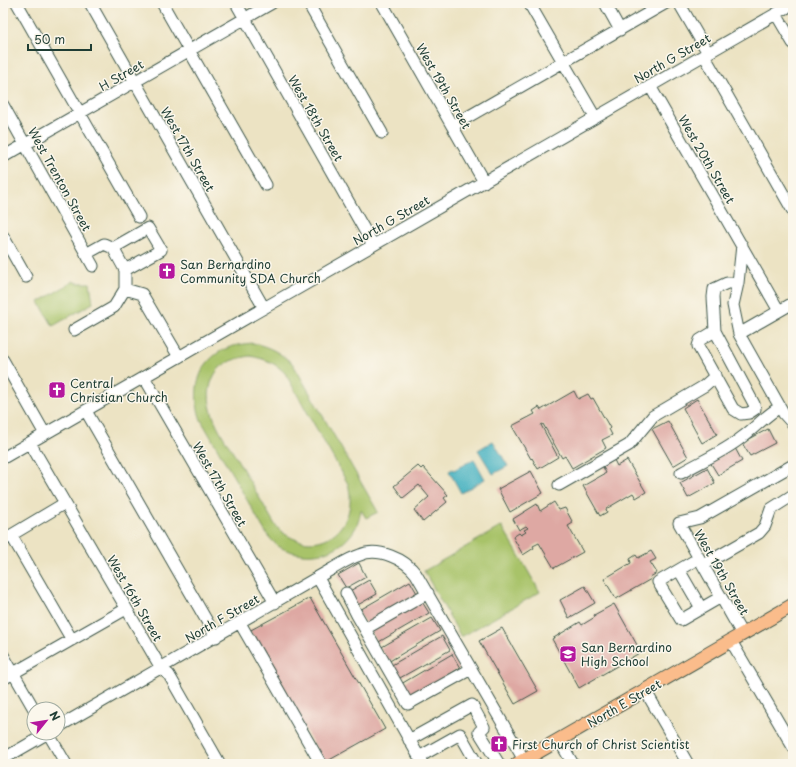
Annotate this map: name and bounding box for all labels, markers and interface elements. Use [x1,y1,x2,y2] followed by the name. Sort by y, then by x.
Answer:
[28,26,91,52] scale bar
[630,29,714,87] street label: North G Street
[34,30,65,48] text: 50 m
[412,40,476,132] street label: West 19th Street
[95,55,147,95] street label: H Street
[284,72,348,165] street label: West 18th Street
[156,103,220,195] street label: West 17th Street
[674,111,740,207] street label: West 20th Street
[24,124,96,234] street label: West Trenton Street
[349,191,433,249] street label: North G Street
[180,255,321,287] place label: San Bernardino Community SDA Church
[157,261,177,281] church icon: San Bernardino Community SDA Church
[70,374,168,406] place label: Central Christian Church
[47,380,67,400] church icon: Central Christian Church
[188,438,252,530] street label: West 17th Street
[690,526,754,618] street label: West 19th Street
[103,551,167,645] street label: West 16th Street
[181,589,263,647] street label: North F Street
[581,638,672,670] place label: San Bernardino High School
[558,644,578,664] school or university icon: San Bernardino High School
[584,674,665,732] street label: North E Street
[26,701,66,741] north arrow
[46,708,65,724] text: N
[489,734,509,754] church icon: First Church of Christ Scientist
[512,735,690,753] place label: First Church of Christ Scientist

